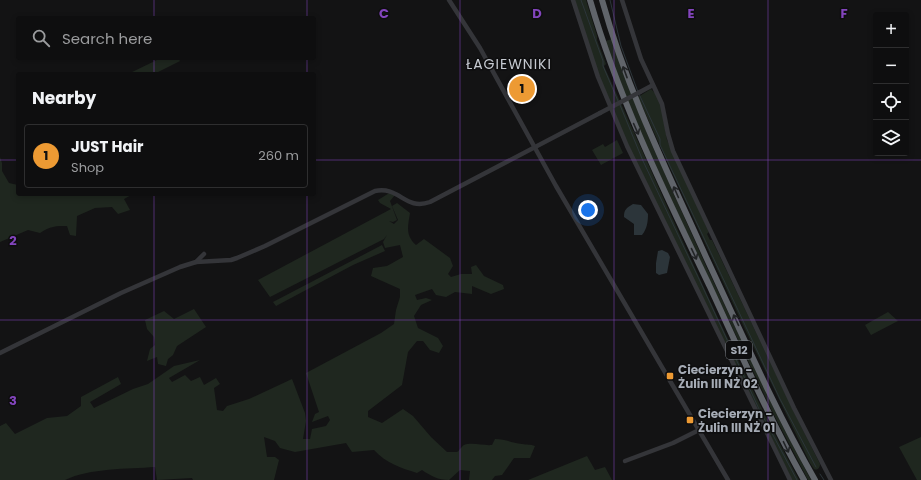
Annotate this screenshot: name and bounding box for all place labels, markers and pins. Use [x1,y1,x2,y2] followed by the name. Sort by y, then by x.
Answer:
[509,74,535,104] pin: 1
[678,361,758,392] place label: Ciecierzyn - Żulin III NŻ 02
[665,371,675,381] marker: Ciecierzyn - Żulin III NŻ 02
[698,405,775,436] place label: Ciecierzyn - Żulin III NŻ 01
[685,415,695,425] marker: Ciecierzyn - Żulin III NŻ 01

